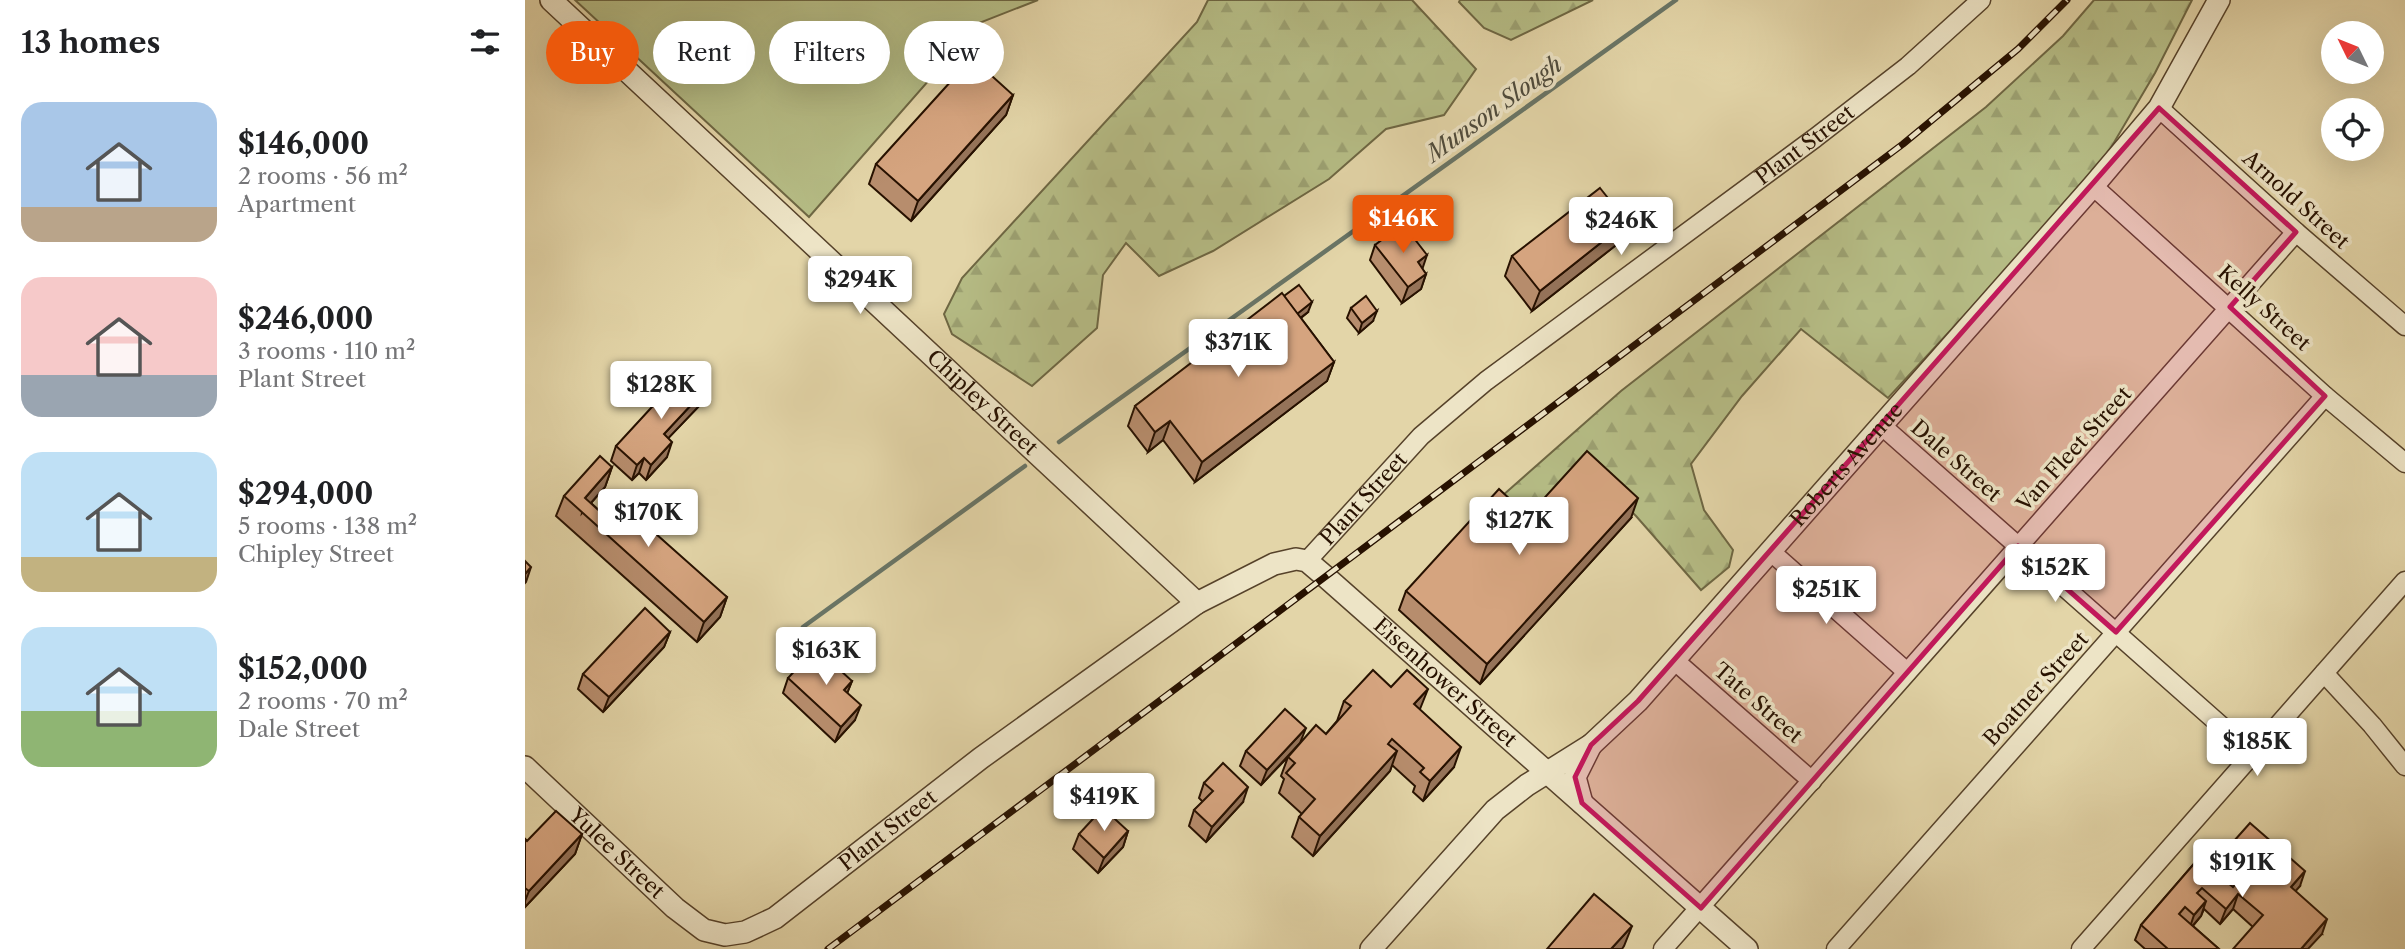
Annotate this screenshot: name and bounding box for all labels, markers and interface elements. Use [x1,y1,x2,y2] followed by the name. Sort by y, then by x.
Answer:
[546,21,639,84] chip: Buy
[653,21,755,84] chip: Rent
[769,21,890,84] chip: Filters
[904,21,1004,84] chip: New
[2321,21,2383,84] north arrow
[2321,21,2384,161] map controls
[466,23,504,61] icon: filters
[21,24,160,61] text: 13 homes
[1418,50,1567,169] water label: Munson Slough
[2321,98,2384,161] button: locate
[1750,99,1859,190] street label: Plant Street
[238,125,369,162] text: $146,000
[77,130,161,214] icon: home
[2237,145,2355,254] street label: Arnold Street
[238,162,408,190] text: 2 rooms · 56 m²
[238,190,356,218] text: Apartment
[1354,196,1452,255] pin: $146K
[1572,198,1670,257] pin: $246K
[1369,204,1437,232] text: $146K
[1585,206,1657,234] text: $246K
[811,256,909,316] pin: $294K
[2213,260,2316,356] street label: Kelly Street
[824,265,896,293] text: $294K
[238,300,373,337] text: $246,000
[77,305,161,389] icon: home
[1189,320,1287,379] pin: $371K
[1205,328,1271,356] text: $371K
[238,337,415,365] text: 3 rooms · 110 m²
[922,344,1044,460] street label: Chipley Street
[612,362,710,421] pin: $128K
[238,365,366,393] text: Plant Street
[626,370,696,398] text: $128K
[2010,381,2136,517] street label: Van Fleet Street
[1785,397,1908,532] street label: Roberts Avenue
[1906,415,2007,507] street label: Dale Street
[1315,447,1412,550] street label: Plant Street
[238,475,373,512] text: $294,000
[77,480,161,564] icon: home
[599,490,697,549] pin: $170K
[614,498,682,526] text: $170K
[1470,498,1568,557] pin: $127K
[1485,506,1553,534] text: $127K
[238,512,417,540] text: 5 rooms · 138 m²
[238,540,394,568] text: Chipley Street
[2006,544,2104,604] pin: $152K
[2021,553,2089,581] text: $152K
[1777,566,1875,626] pin: $251K
[1792,575,1860,603] text: $251K
[1369,612,1523,752] street label: Eisenhower Street
[1978,626,2094,751] street label: Boatner Street
[777,628,875,687] pin: $163K
[792,636,860,664] text: $163K
[238,650,368,687] text: $152,000
[77,655,161,739] icon: home
[1709,657,1808,748] street label: Tate Street
[238,687,408,715] text: 2 rooms · 70 m²
[238,715,360,743] text: Dale Street
[2208,718,2306,778] pin: $185K
[2223,727,2291,755] text: $185K
[1055,774,1153,833] pin: $419K
[1070,782,1138,810] text: $419K
[834,784,942,876] street label: Plant Street
[564,802,670,904] street label: Yulee Street
[2193,839,2291,899] pin: $191K
[2209,848,2275,876] text: $191K

